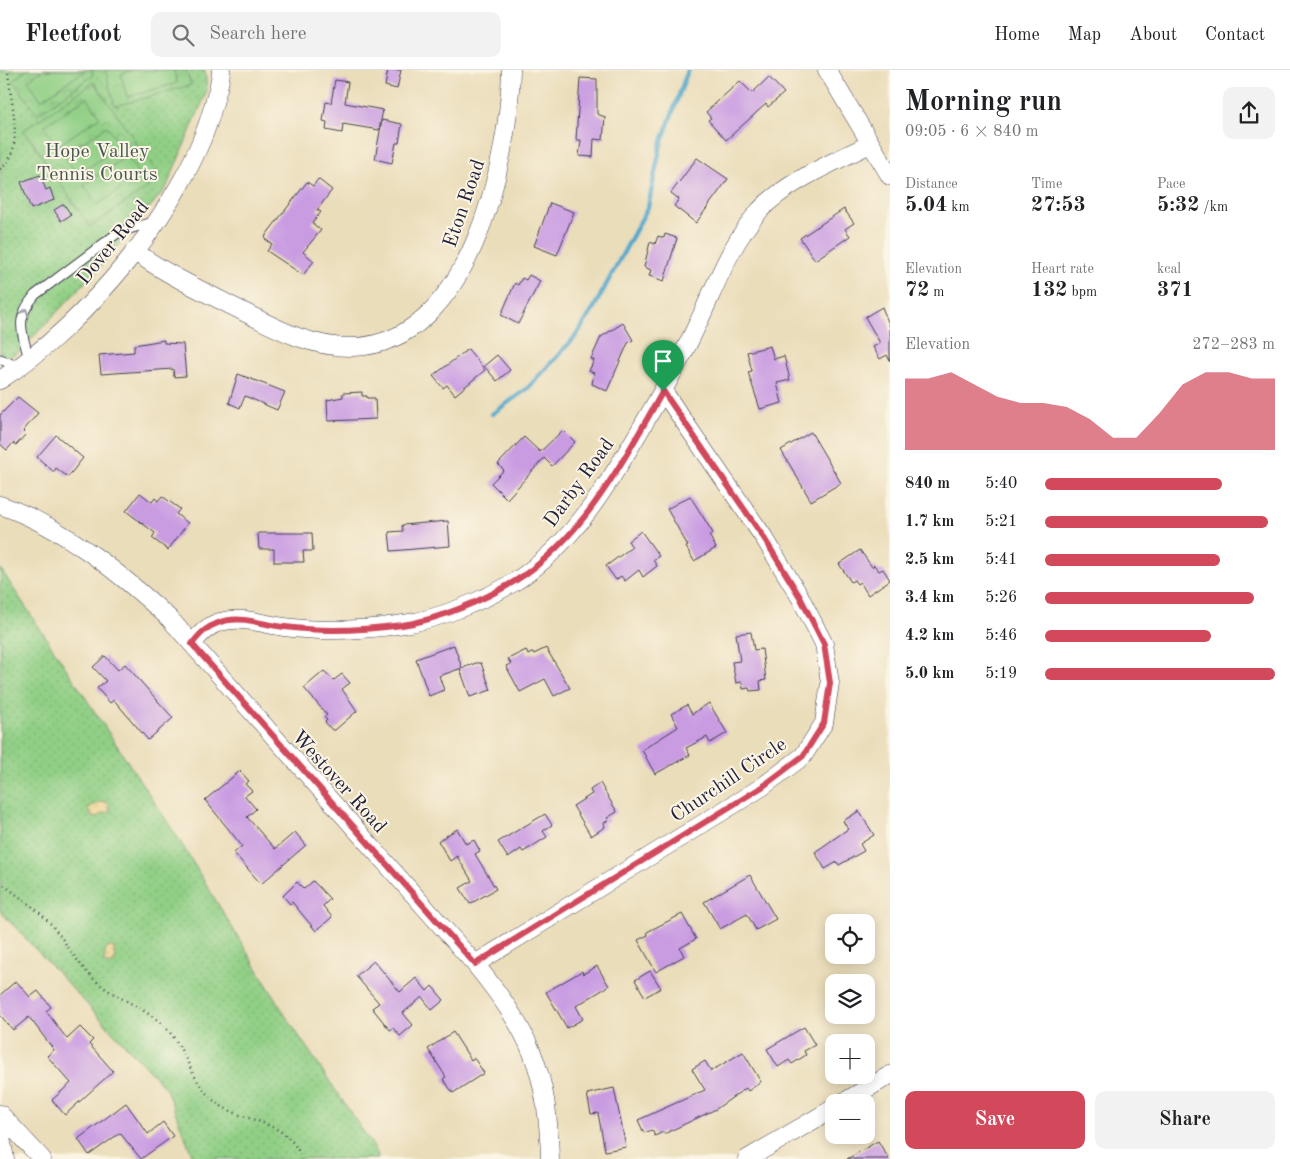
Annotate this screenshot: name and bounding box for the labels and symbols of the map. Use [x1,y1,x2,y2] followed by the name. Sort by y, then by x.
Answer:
[36,142,158,185] park label: Hope Valley Tennis Courts
[441,157,489,250] street label: Eton Road
[74,197,153,289] street label: Dover Road
[19,308,29,317] one-way arrow
[642,340,684,391] pin
[541,435,618,531] street label: Darby Road
[287,727,390,838] street label: Westover Road
[668,735,791,827] street label: Churchill Circle

